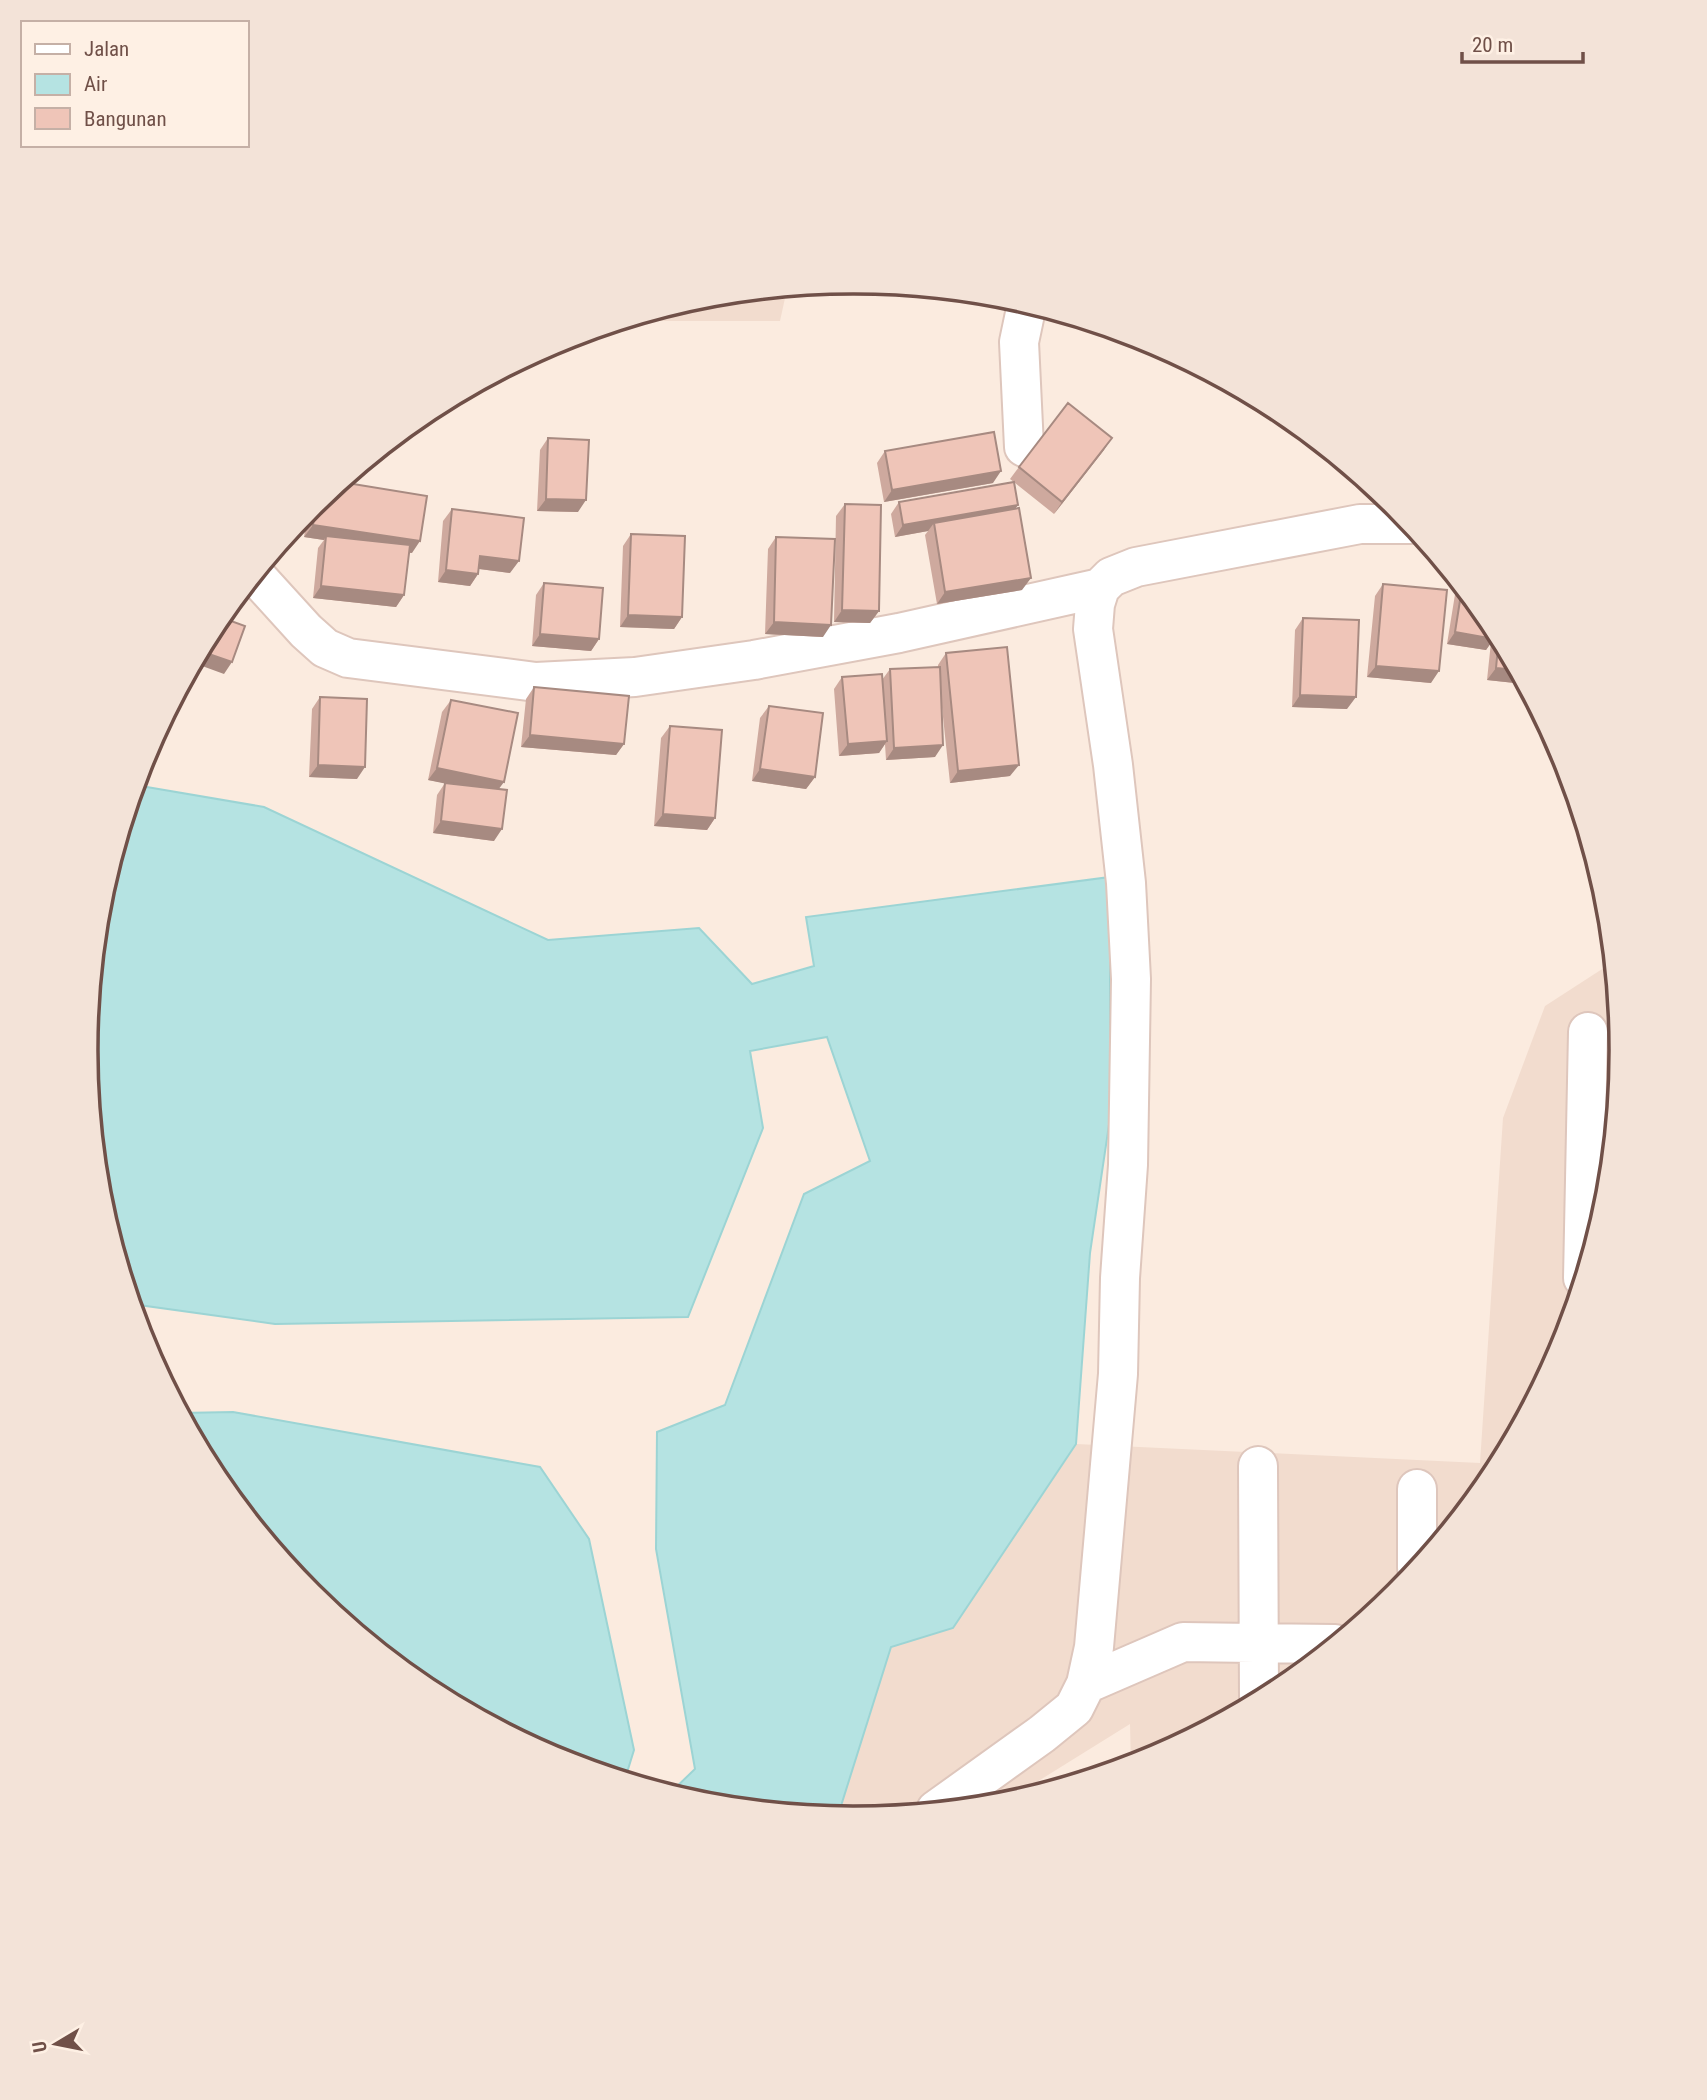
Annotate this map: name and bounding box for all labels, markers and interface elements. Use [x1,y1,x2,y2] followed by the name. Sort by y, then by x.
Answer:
[21,21,248,147] legend
[1462,21,1583,65] scale bar
[1472,33,1513,57] text: 20 m
[84,37,129,61] text: Jalan
[84,72,107,96] text: Air
[84,107,167,131] text: Bangunan
[21,2009,91,2079] north arrow
[27,2040,52,2054] text: U

